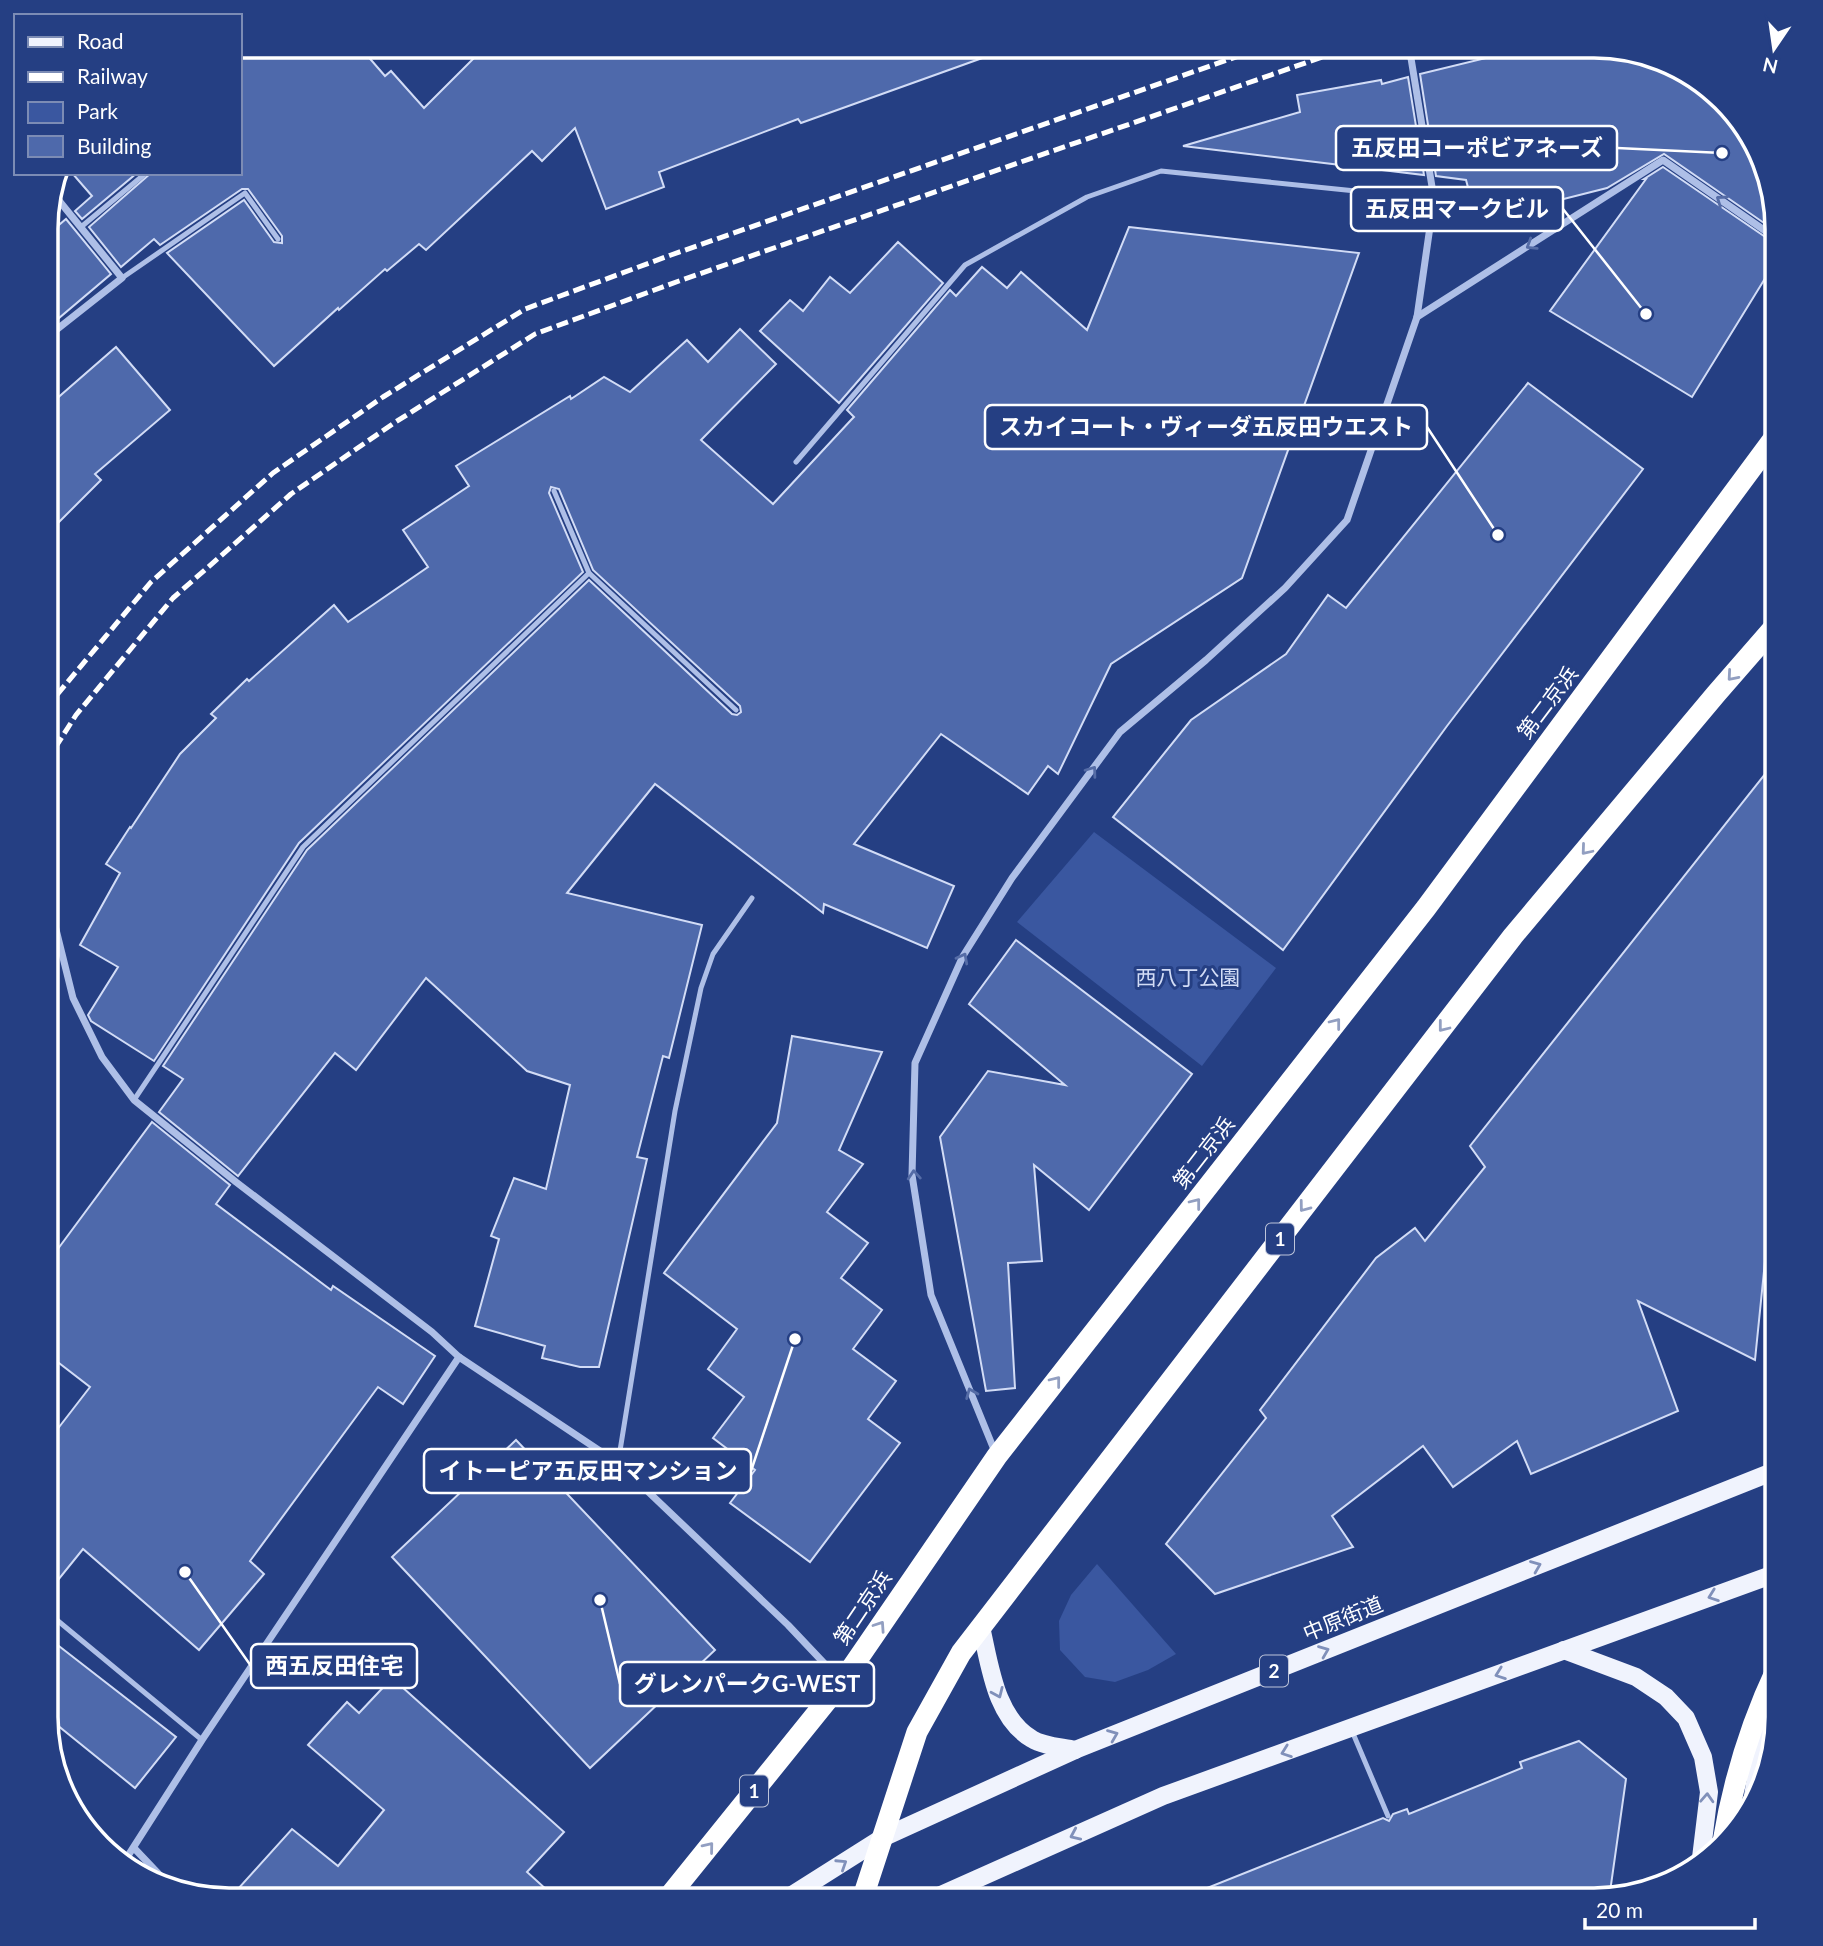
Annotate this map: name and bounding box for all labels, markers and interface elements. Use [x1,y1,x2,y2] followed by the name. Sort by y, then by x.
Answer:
[14,14,242,175] legend
[1739,14,1809,84] north arrow
[77,28,124,53] text: Road
[1760,53,1780,79] text: N
[77,63,148,88] text: Railway
[77,98,118,123] text: Park
[1336,126,1617,170] callout: 五反田コーポビアネーズ
[77,133,152,158] text: Building
[1351,133,1603,161] text: 五反田コーポビアネーズ
[1351,187,1563,231] callout: 五反田マークビル
[1365,194,1549,222] text: 五反田マークビル
[1716,196,1729,208] one-way arrow
[1526,236,1539,249] one-way arrow
[985,405,1427,449] callout: スカイコート・ヴィーダ五反田ウエスト
[999,412,1413,440] text: スカイコート・ヴィーダ五反田ウエスト
[1512,661,1582,743] street label: 第二京浜
[1728,667,1740,680] one-way arrow
[1084,766,1096,779] one-way arrow
[1582,841,1594,854] one-way arrow
[955,953,968,965] one-way arrow
[1136,964,1241,989] park label: 西八丁公園
[1328,1019,1341,1031] one-way arrow
[1439,1019,1452,1032] one-way arrow
[1167,1111,1239,1193] street label: 第二京浜
[906,1169,921,1180] one-way arrow
[1188,1198,1201,1210] one-way arrow
[1300,1199,1313,1212] one-way arrow
[1266,1224,1294,1254] road number: 1
[1047,1377,1060,1389] one-way arrow
[965,1388,979,1400] one-way arrow
[424,1449,751,1493] callout: イトーピア五反田マンション
[439,1456,738,1484] text: イトーピア五反田マンション
[1529,1561,1541,1575] one-way arrow
[828,1565,896,1649] street label: 第二京浜
[1708,1588,1720,1602] one-way arrow
[1299,1590,1386,1645] street label: 中原街道
[872,1621,885,1634] one-way arrow
[251,1644,417,1688] callout: 西五反田住宅
[1318,1645,1330,1659] one-way arrow
[265,1651,403,1679] text: 西五反田住宅
[1260,1656,1288,1686] road number: 2
[620,1662,874,1706] callout: グレンパークG-WEST
[1494,1665,1506,1679] one-way arrow
[634,1669,861,1697] text: グレンパークG-WEST
[990,1686,1004,1698] one-way arrow
[1107,1730,1119,1744] one-way arrow
[1281,1744,1293,1758] one-way arrow
[740,1776,768,1806] road number: 1
[1699,1792,1714,1803] one-way arrow
[1070,1827,1082,1841] one-way arrow
[701,1843,714,1855] one-way arrow
[834,1859,847,1872] one-way arrow
[1585,1886,1755,1930] scale bar
[1596,1897,1643,1922] text: 20 m

